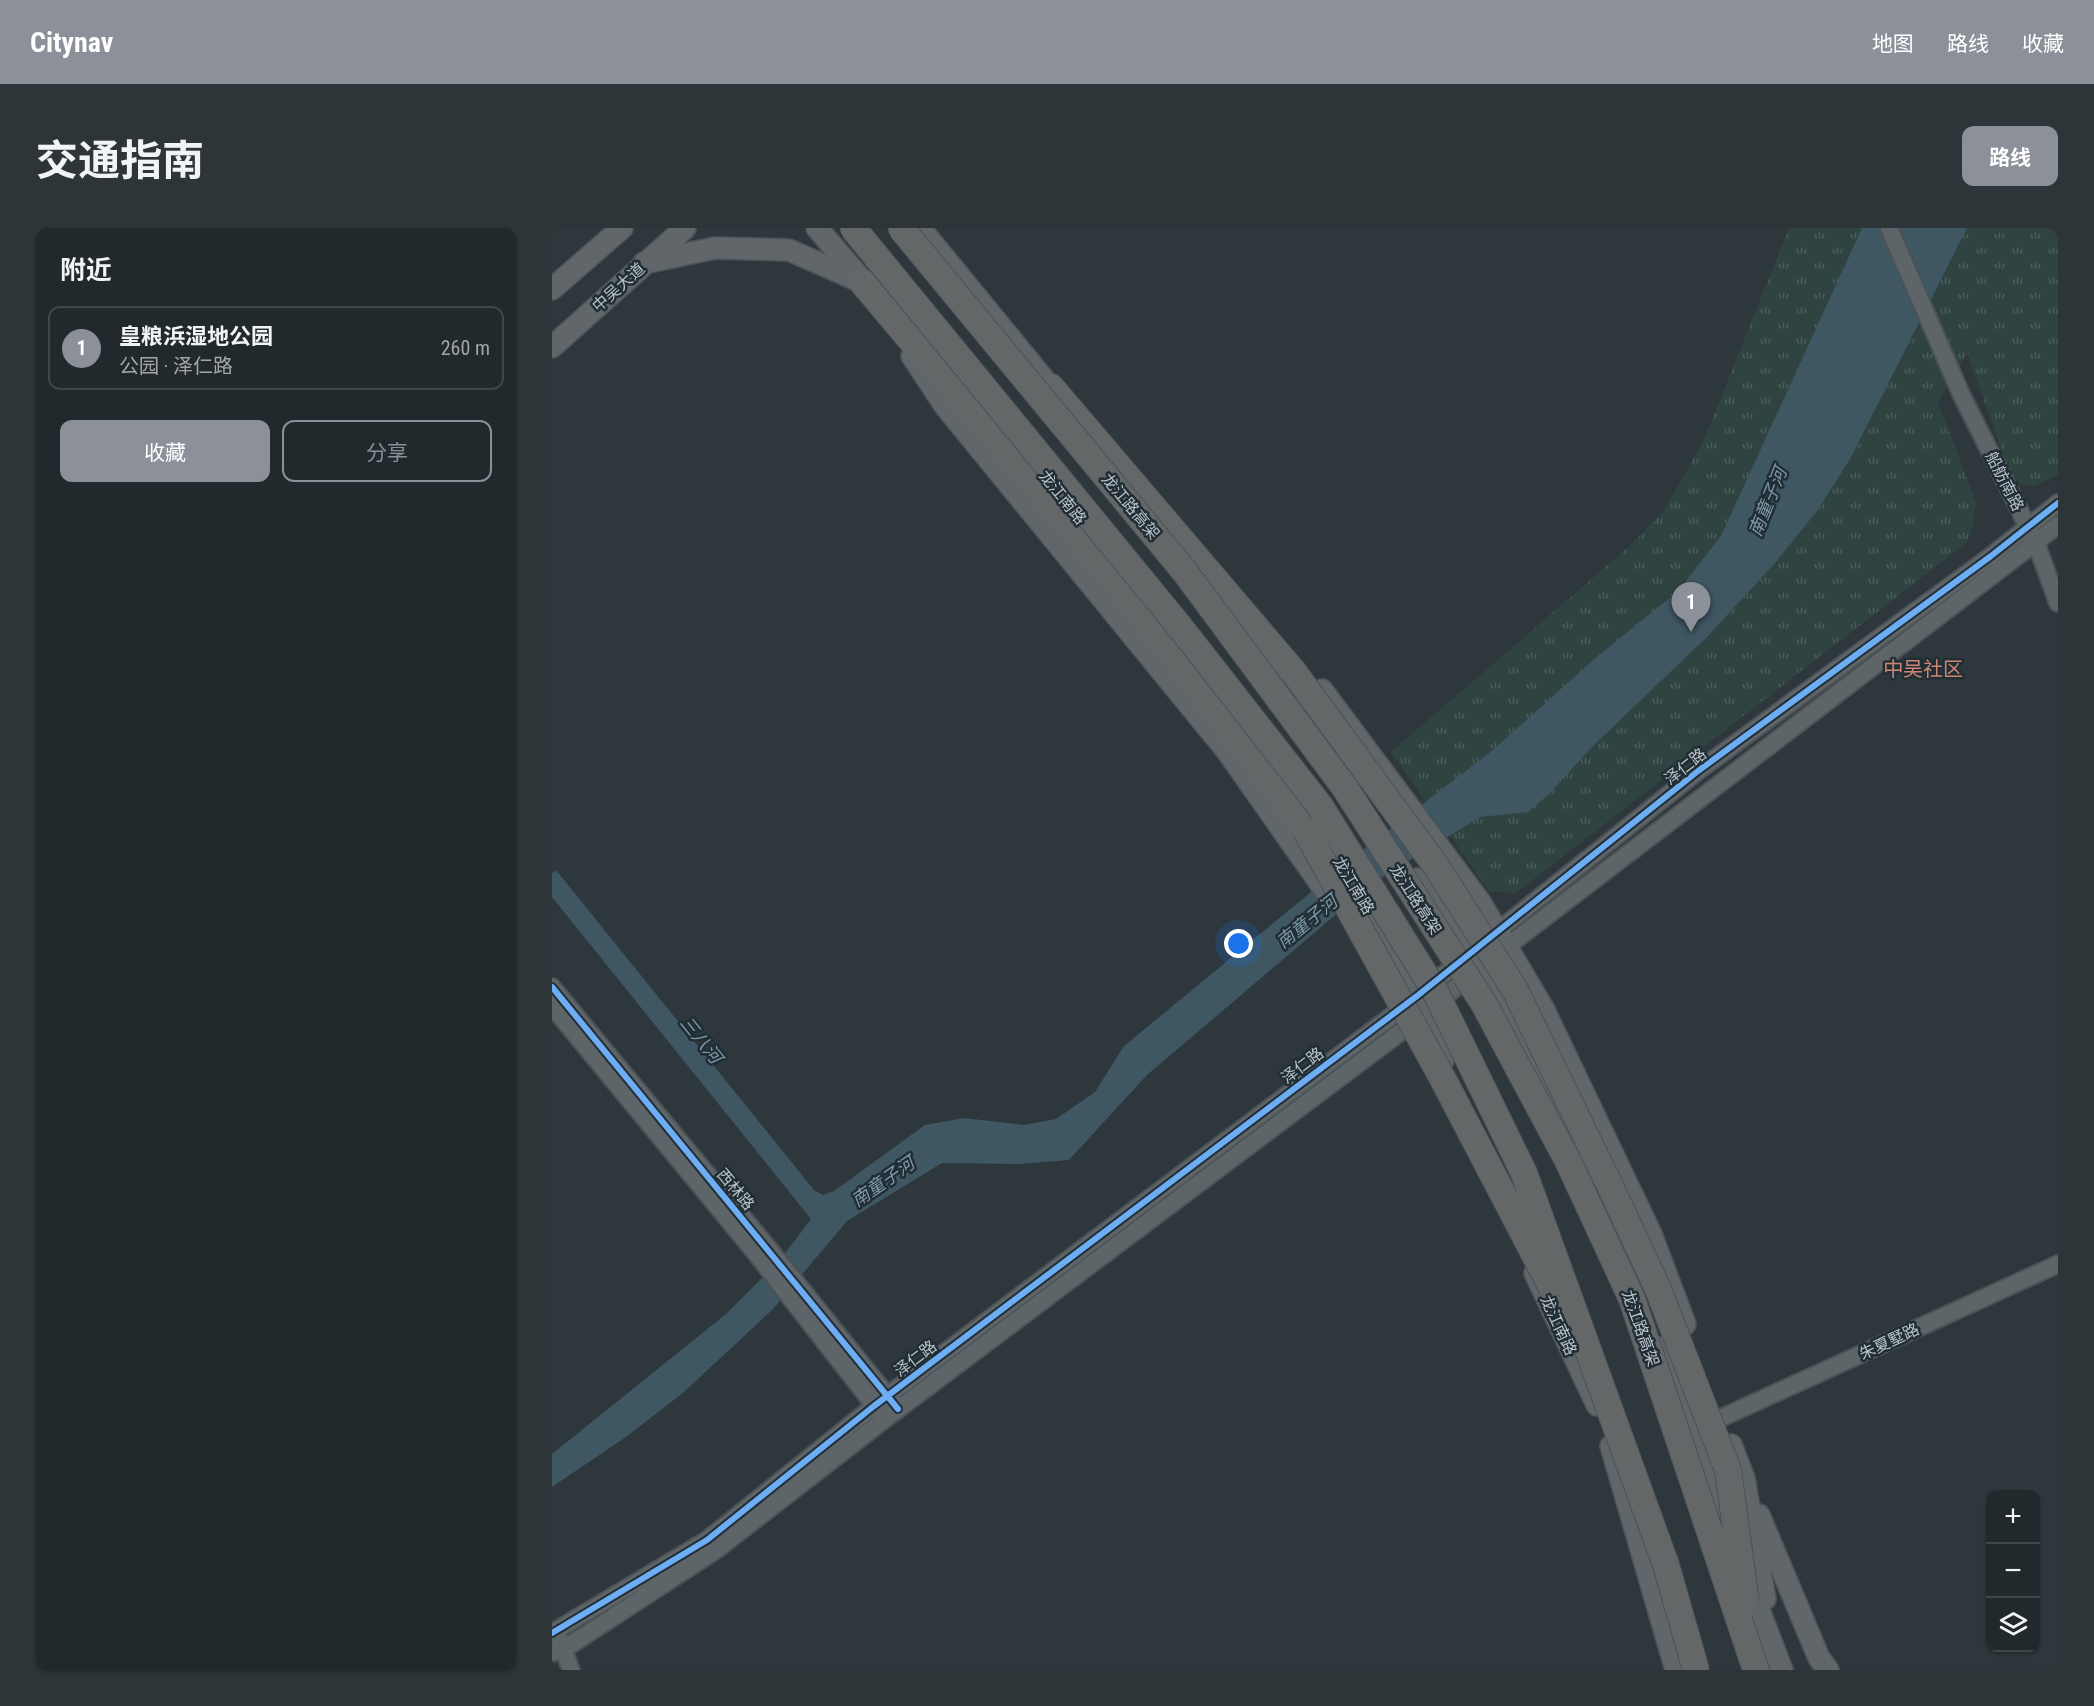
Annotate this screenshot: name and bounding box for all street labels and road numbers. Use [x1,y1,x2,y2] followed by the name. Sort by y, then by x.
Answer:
[588,259,648,316] street label: 中吴大道
[1982,448,2028,514] street label: 船舫南路
[1035,466,1090,528] street label: 龙江南路
[1098,470,1164,543] street label: 龙江路高架
[1661,744,1710,789] street label: 泽仁路
[1329,853,1378,918] street label: 龙江南路
[1386,861,1445,938] street label: 龙江路高架
[1277,1043,1327,1087] street label: 泽仁路
[713,1165,758,1214] street label: 西林路
[1618,1287,1663,1369] street label: 龙江路高架
[1536,1292,1581,1358] street label: 龙江南路
[1856,1319,1922,1364] street label: 朱夏墅路
[890,1336,940,1380] street label: 泽仁路

